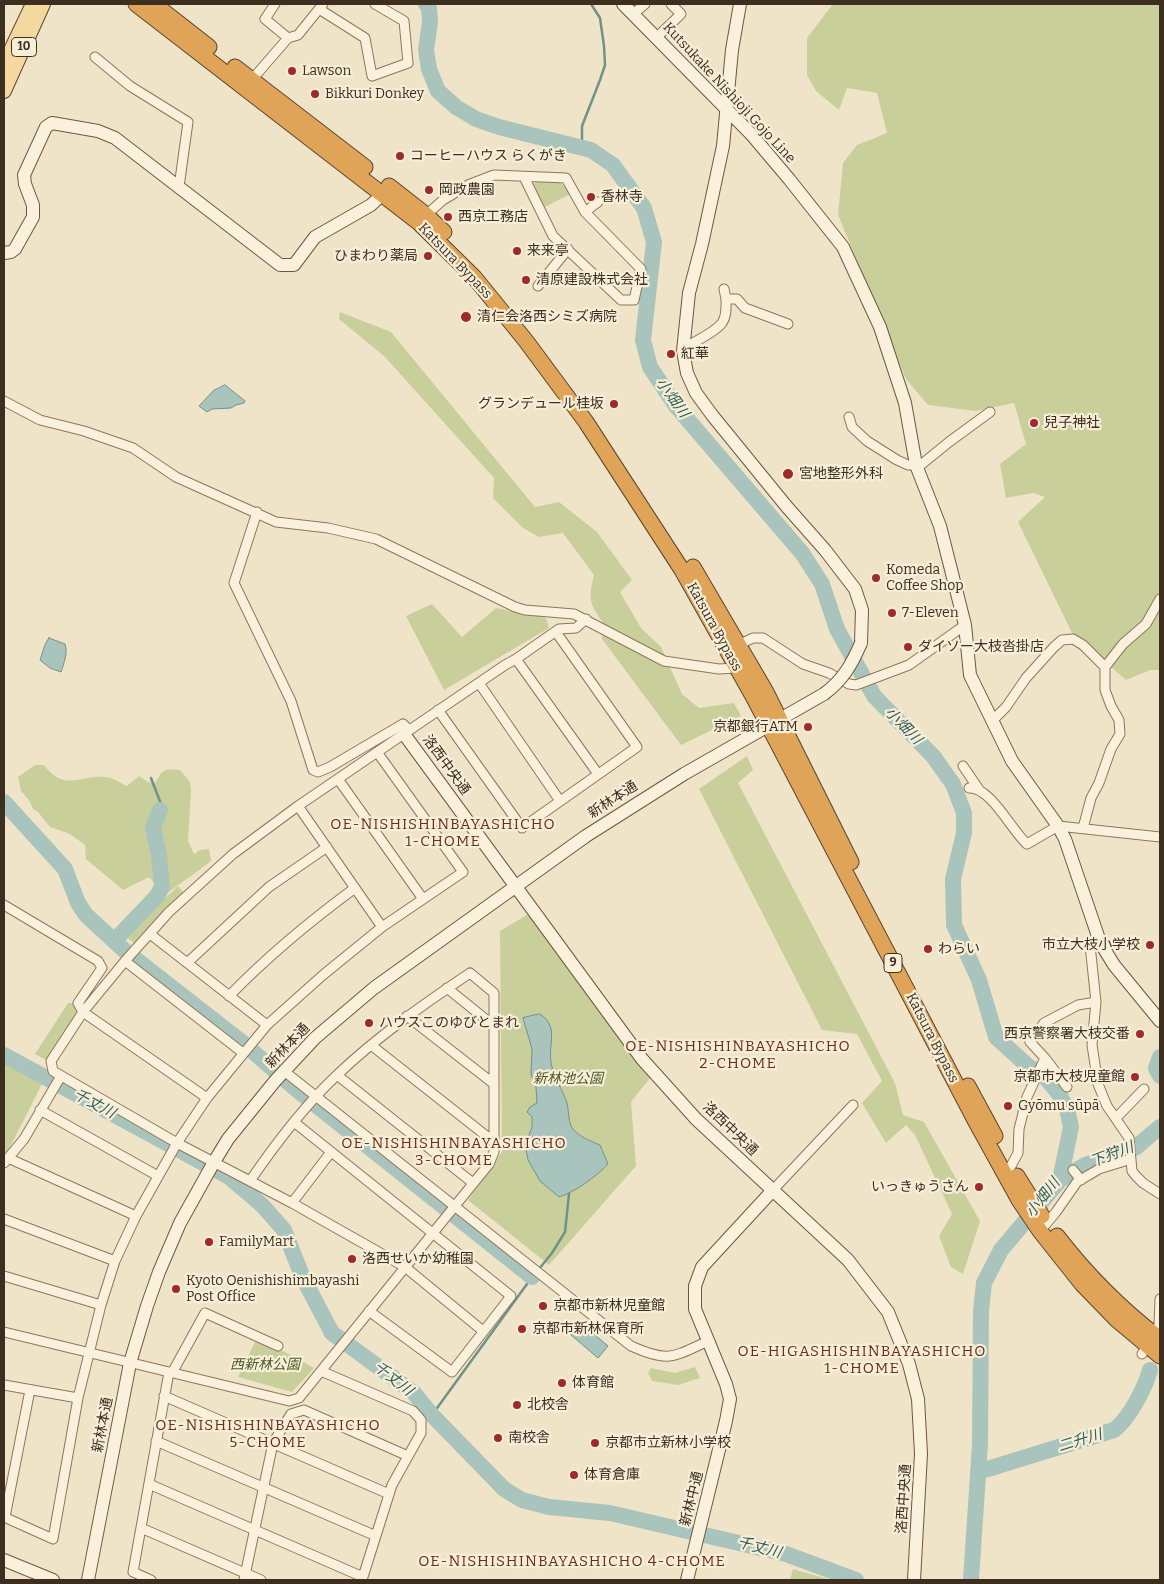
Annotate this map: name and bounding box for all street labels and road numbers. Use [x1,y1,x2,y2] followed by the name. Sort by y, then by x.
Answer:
[659,19,799,167] street label: Kutsukake Nishioji Gojo Line
[12,38,36,56] road number: 10
[415,220,495,302] street label: Katsura Bypass
[683,580,745,674] street label: Katsura Bypass
[419,732,473,798] street label: 洛西中央通
[585,778,641,822] street label: 新林本通
[884,954,902,972] road number: 9
[902,990,962,1086] street label: Katsura Bypass
[263,1020,313,1072] street label: 新林本通
[699,1099,761,1159] street label: 洛西中央通
[89,1396,117,1454] street label: 新林本通
[893,1463,915,1535] street label: 洛西中央通
[677,1470,707,1528] street label: 新林中通

